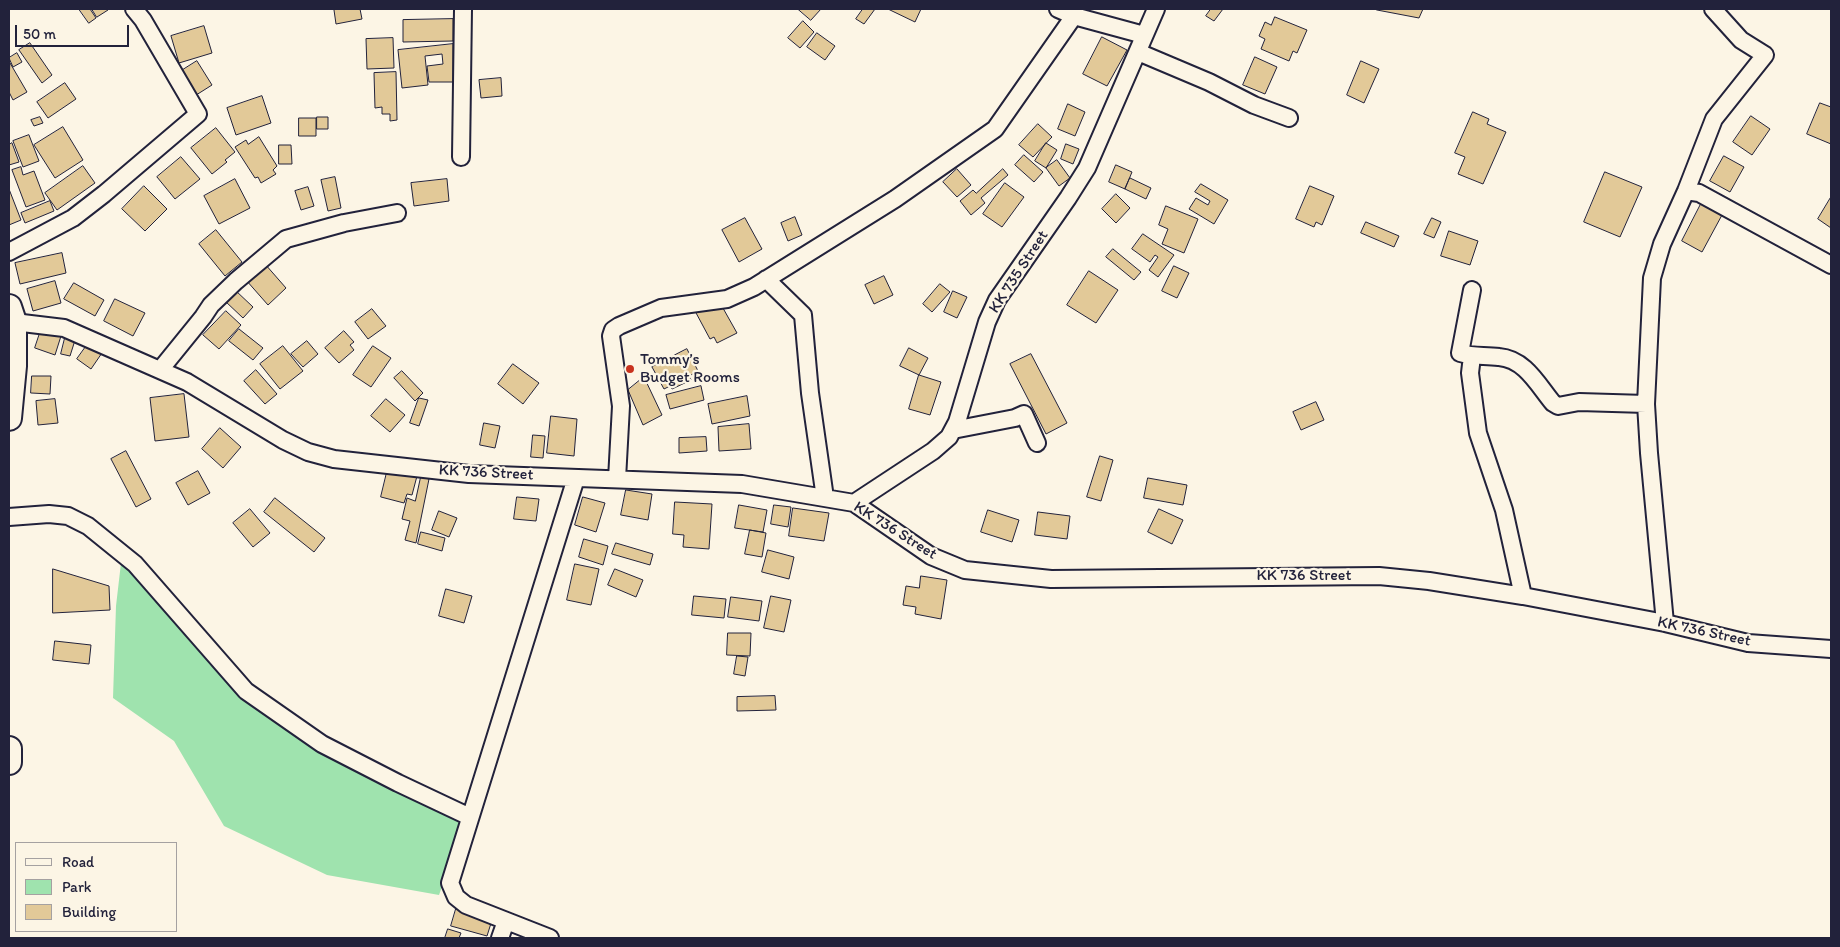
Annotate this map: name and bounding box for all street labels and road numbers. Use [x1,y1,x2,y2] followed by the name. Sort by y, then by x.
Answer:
[985,227,1053,317] street label: KK 735 Street
[438,461,534,485] street label: KK 736 Street
[850,498,940,564] street label: KK 736 Street
[1257,566,1351,586] street label: KK 736 Street
[1656,613,1752,651] street label: KK 736 Street

